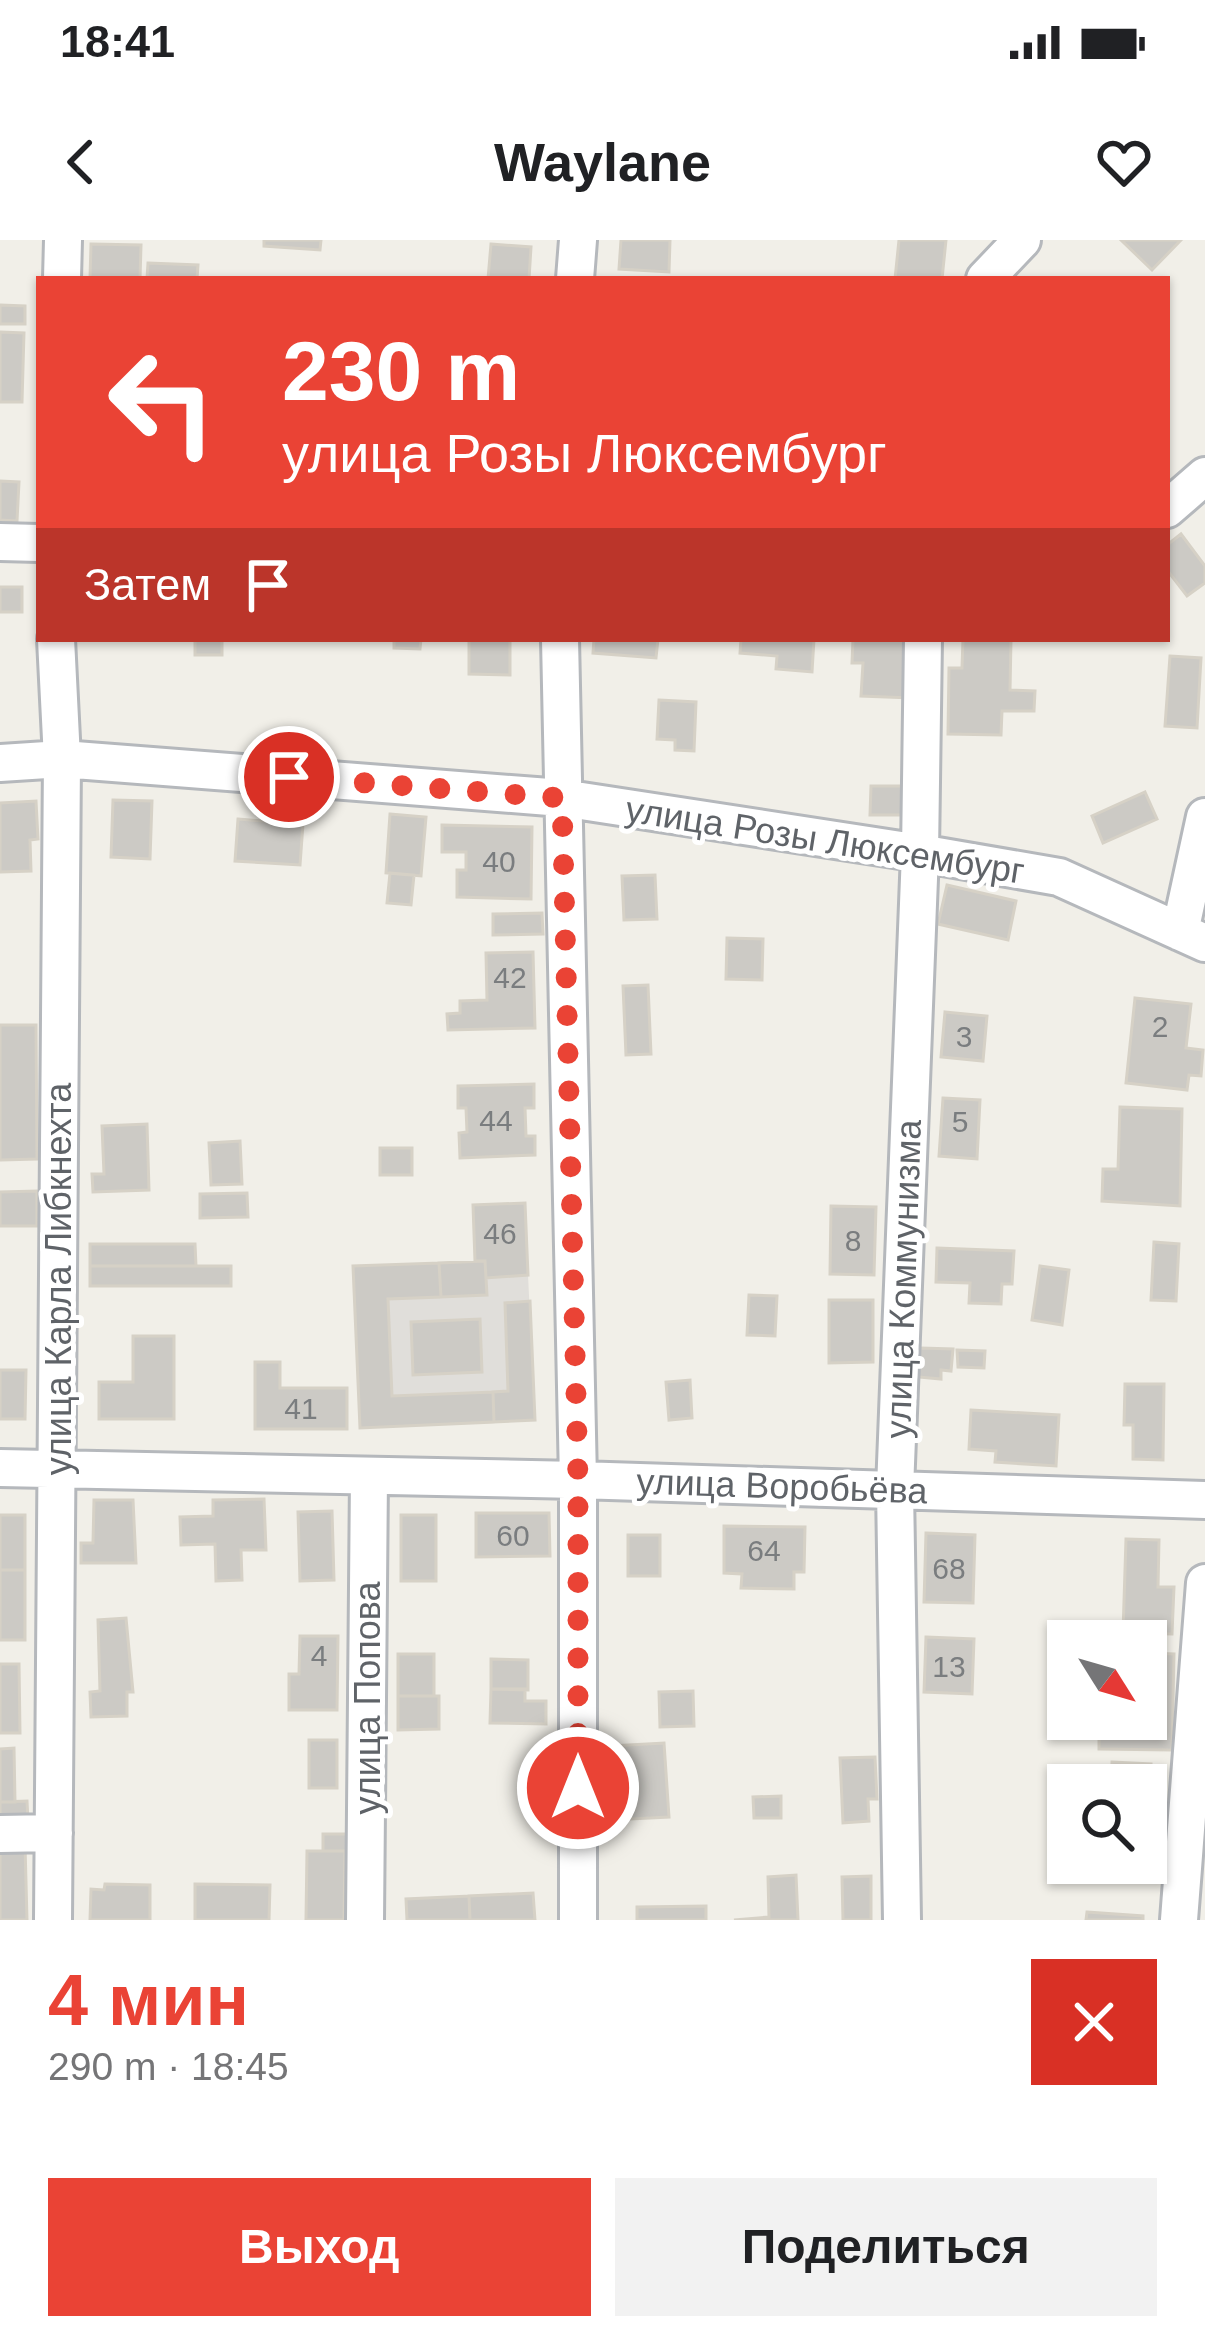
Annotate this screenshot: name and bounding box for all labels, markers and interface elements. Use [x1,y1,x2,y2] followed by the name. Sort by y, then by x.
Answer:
[60,16,175,67] text: 18:41
[48,129,114,195] icon: back
[1091,129,1157,195] icon: heart
[494,132,711,192] text: Waylane
[84,324,240,480] icon: left
[282,324,520,418] text: 230 m
[282,423,887,483] text: улица Розы Люксембург
[235,552,301,618] icon: arrive
[84,559,211,610] text: Затем
[238,726,340,828] pin
[256,744,322,810] icon: arrive
[623,788,1027,892] street label: улица Розы Люксембург
[482,845,516,878] house number: 40
[493,961,527,994] house number: 42
[1152,1010,1168,1043] house number: 2
[956,1020,972,1053] house number: 3
[38,1082,79,1475] street label: улица Карла Либкнехта
[479,1104,513,1137] house number: 44
[952,1105,968,1138] house number: 5
[877,1118,929,1439] street label: улица Коммунизма
[483,1217,517,1250] house number: 46
[845,1224,861,1257] house number: 8
[284,1392,318,1425] house number: 41
[636,1460,929,1512] street label: улица Воробьёва
[496,1519,530,1552] house number: 60
[747,1534,781,1567] house number: 64
[932,1552,966,1585] house number: 68
[347,1580,388,1815] street label: улица Попова
[1047,1620,1167,1740] north arrow
[1047,1620,1167,1884] map controls
[311,1639,327,1672] house number: 4
[932,1650,966,1683] house number: 13
[515,1725,641,1851] position arrow
[1047,1764,1167,1884] button: search
[1031,1959,1157,2085] button: close
[48,1960,249,2040] text: 4 мин
[48,2045,289,2088] text: 290 m · 18:45
[48,2178,591,2316] button: Выход
[615,2178,1157,2316] button: Поделиться

